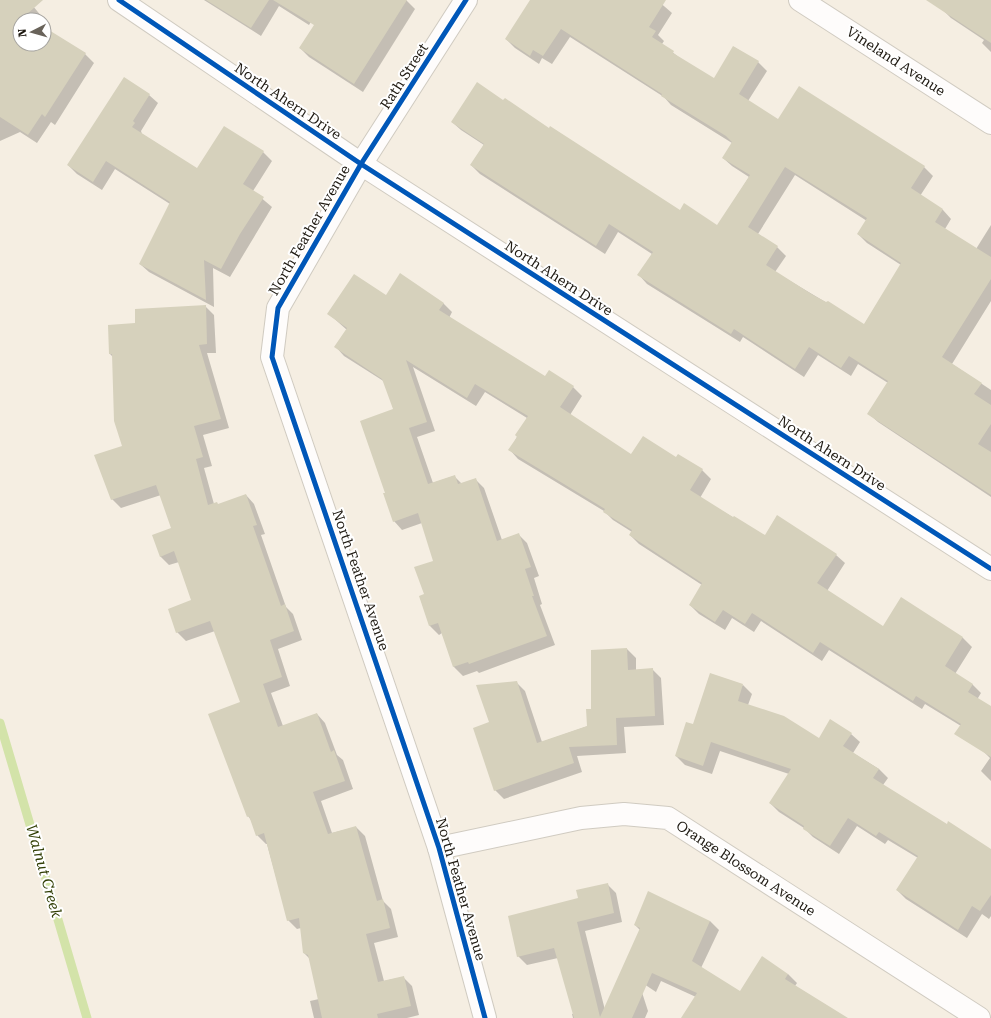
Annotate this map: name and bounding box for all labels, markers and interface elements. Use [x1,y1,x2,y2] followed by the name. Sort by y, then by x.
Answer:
[12,12,52,52] north arrow
[844,23,949,99] street label: Vineland Avenue
[16,28,29,38] text: N
[377,40,431,112] street label: Rath Street
[232,59,345,143] street label: North Ahern Drive
[265,162,353,298] street label: North Feather Avenue
[502,237,616,319] street label: North Ahern Drive
[775,412,889,494] street label: North Ahern Drive
[329,508,393,653] street label: North Feather Avenue
[433,816,489,962] street label: North Feather Avenue
[673,817,819,919] street label: Orange Blossom Avenue
[22,822,66,920] water label: Walnut Creek

